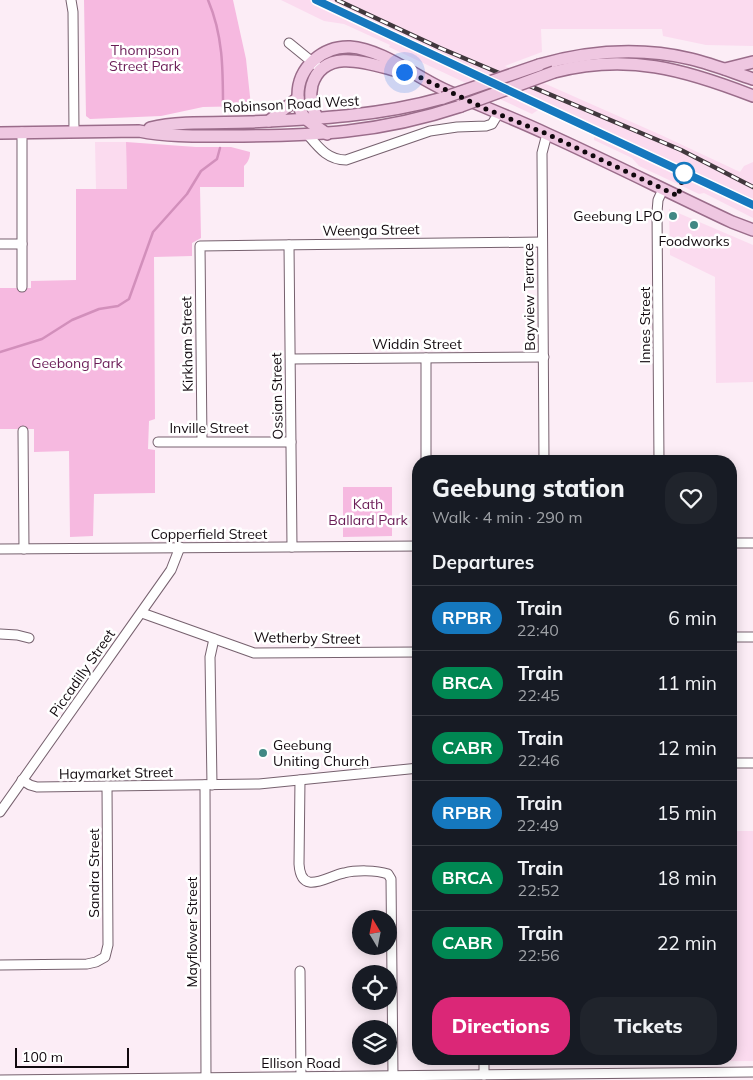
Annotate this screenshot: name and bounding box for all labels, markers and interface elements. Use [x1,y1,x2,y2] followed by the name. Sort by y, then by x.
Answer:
[109,41,182,75] park label: Thompson Street Park
[392,60,417,85] your location
[222,91,360,117] street label: Robinson Road West
[673,162,695,184] unlabelled marker
[573,207,663,225] place label: Geebung LPO
[667,210,679,222] marker: Geebung LPO
[688,219,700,231] marker: Foodworks
[322,220,420,240] street label: Weenga Street
[658,232,730,250] place label: Foodworks
[519,243,539,351] street label: Bayview Terrace
[636,286,654,363] street label: Innes Street
[177,296,197,392] street label: Kirkham Street
[372,335,462,353] street label: Widdin Street
[267,352,287,440] street label: Ossian Street
[31,354,124,372] park label: Geebong Park
[169,419,249,437] street label: Inville Street
[665,472,717,524] button: heart
[432,473,625,503] text: Geebung station
[328,495,409,529] park label: Kath Ballard Park
[432,507,583,527] text: Walk · 4 min · 290 m
[151,525,267,543] street label: Copperfield Street
[432,550,534,574] text: Departures
[517,596,563,620] text: Train
[442,606,492,629] text: RPBR
[668,606,717,630] text: 6 min
[517,620,559,640] text: 22:40
[45,626,119,720] street label: Piccadilly Street
[254,628,360,648] street label: Wetherby Street
[518,661,563,685] text: Train
[442,671,493,694] text: BRCA
[657,671,717,695] text: 11 min
[518,685,560,705] text: 22:45
[518,726,563,750] text: Train
[273,736,369,770] place label: Geebung Uniting Church
[442,736,493,759] text: CABR
[657,736,717,760] text: 12 min
[257,747,269,759] marker: Geebung Uniting Church
[518,750,560,770] text: 22:46
[59,763,173,783] street label: Haymarket Street
[517,791,563,815] text: Train
[442,801,492,824] text: RPBR
[657,801,717,825] text: 15 min
[517,815,559,835] text: 22:49
[85,828,103,918] street label: Sandra Street
[518,856,563,880] text: Train
[442,866,493,889] text: BRCA
[657,866,717,890] text: 18 min
[183,876,201,987] street label: Mayflower Street
[518,880,560,900] text: 22:52
[352,910,398,955] north arrow
[352,910,397,1065] map controls
[518,921,563,945] text: Train
[442,931,493,954] text: CABR
[657,931,717,955] text: 22 min
[518,945,560,965] text: 22:56
[352,965,397,1010] button: locate
[432,997,570,1055] button: Directions
[580,997,717,1055] button: Tickets
[352,1020,397,1065] button: layers
[15,1045,129,1068] scale bar
[22,1048,63,1066] text: 100 m
[261,1054,341,1072] street label: Ellison Road

